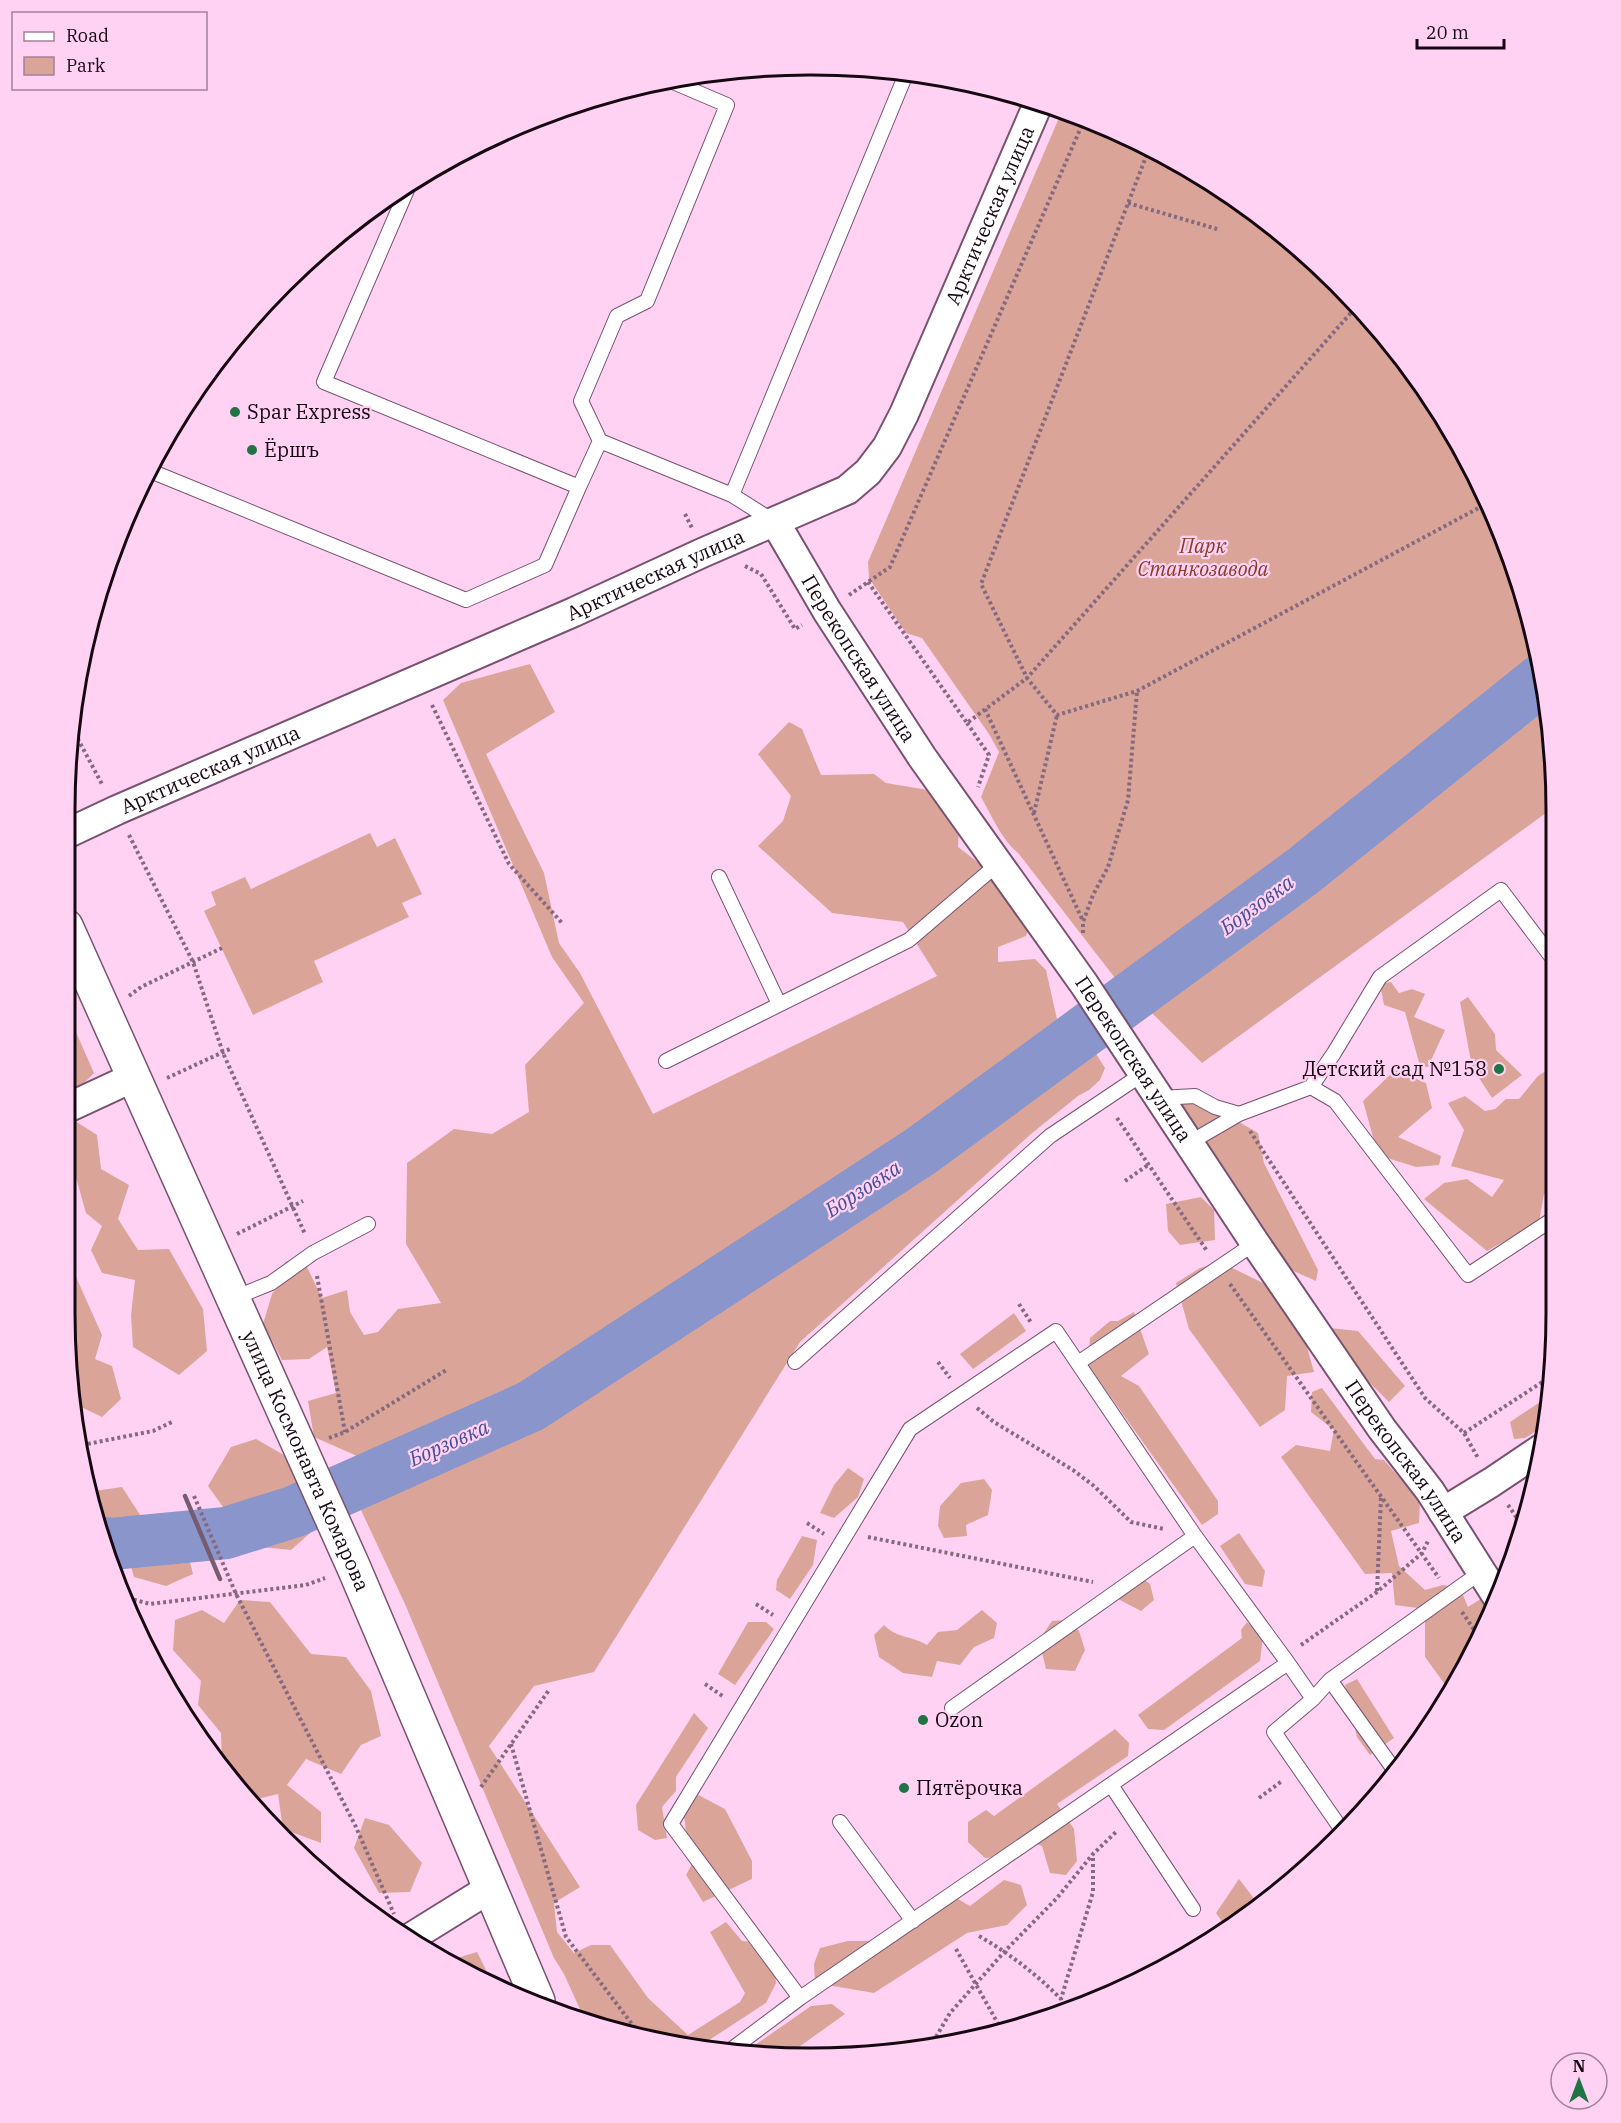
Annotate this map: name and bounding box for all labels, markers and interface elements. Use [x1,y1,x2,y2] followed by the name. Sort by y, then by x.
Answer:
[12,12,207,90] legend
[1417,12,1504,50] scale bar
[1426,21,1469,44] text: 20 m
[66,24,109,47] text: Road
[66,54,106,77] text: Park
[939,121,1040,309] street label: Арктическая улица
[247,398,371,425] place label: Spar Express
[228,405,242,419] marker: Spar Express
[264,436,319,463] place label: Ёршъ
[245,443,259,457] marker: Ёршъ
[562,522,749,627] street label: Арктическая улица
[1137,532,1269,582] park label: Парк Станкозавода
[796,569,923,747] street label: Перекопская улица
[116,718,304,820] street label: Арктическая улица
[1213,867,1300,941] water label: Борзовка
[1069,970,1199,1147] street label: Перекопская улица
[1303,1055,1487,1082] place label: Детский сад №158
[1492,1062,1506,1076] marker: Детский сад №158
[818,1153,906,1224] water label: Борзовка
[236,1326,376,1595] street label: улица Космонавта Комарова
[1339,1374,1473,1548] street label: Перекопская улица
[403,1412,494,1473] water label: Борзовка
[935,1706,984,1733] place label: Ozon
[916,1713,930,1727] marker: Ozon
[916,1774,1023,1801] place label: Пятёрочка
[897,1781,911,1795] marker: Пятёрочка
[1549,2051,1609,2111] north arrow
[1573,2056,1585,2076] text: N

